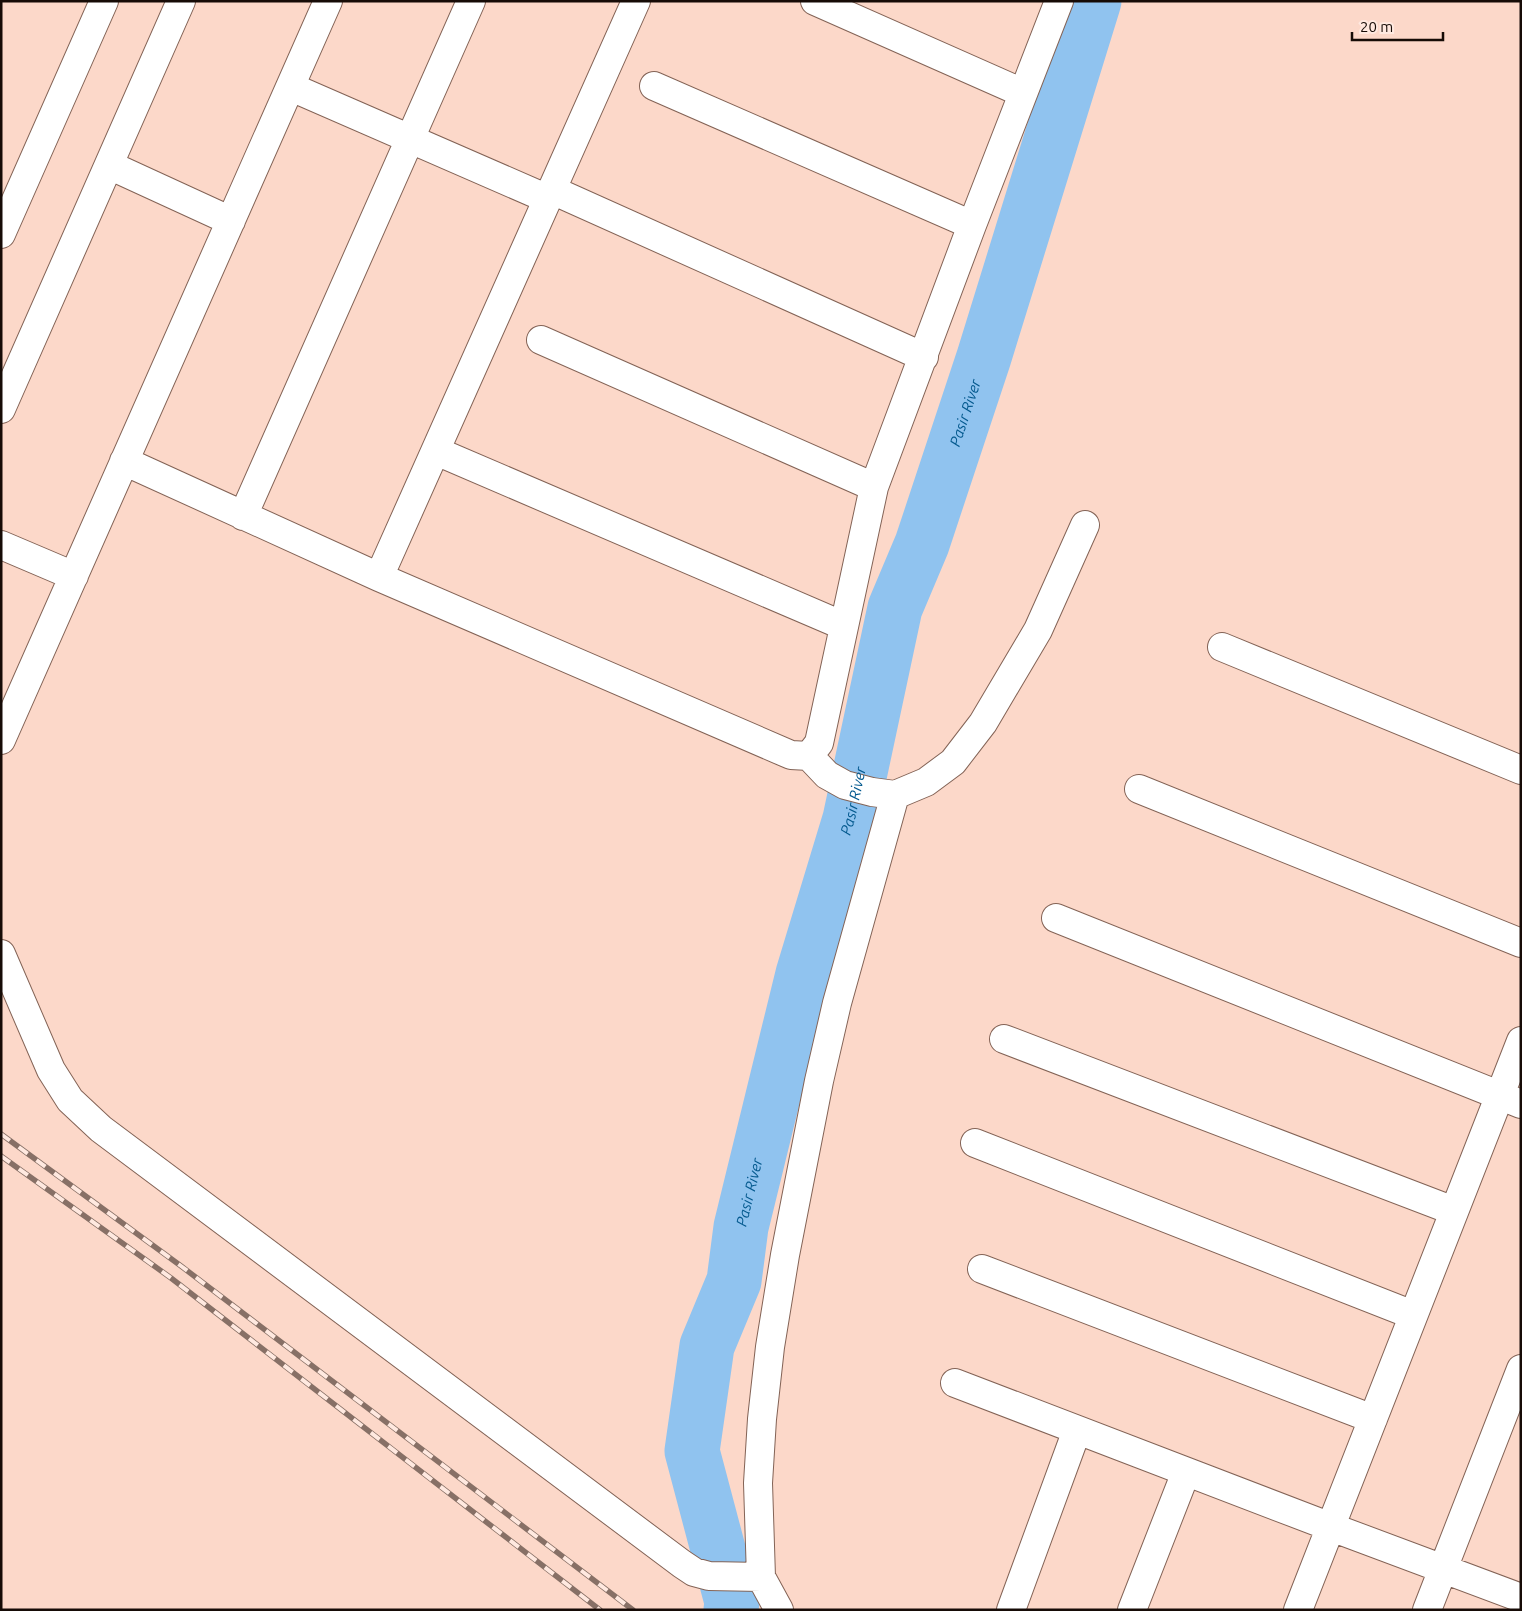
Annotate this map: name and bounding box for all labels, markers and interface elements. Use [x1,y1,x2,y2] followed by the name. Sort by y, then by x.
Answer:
[1352,10,1443,42] scale bar
[1360,18,1393,35] text: 20 m
[946,376,984,448] water label: Pasir River
[837,764,869,837] water label: Pasir River
[733,1155,766,1228] water label: Pasir River

